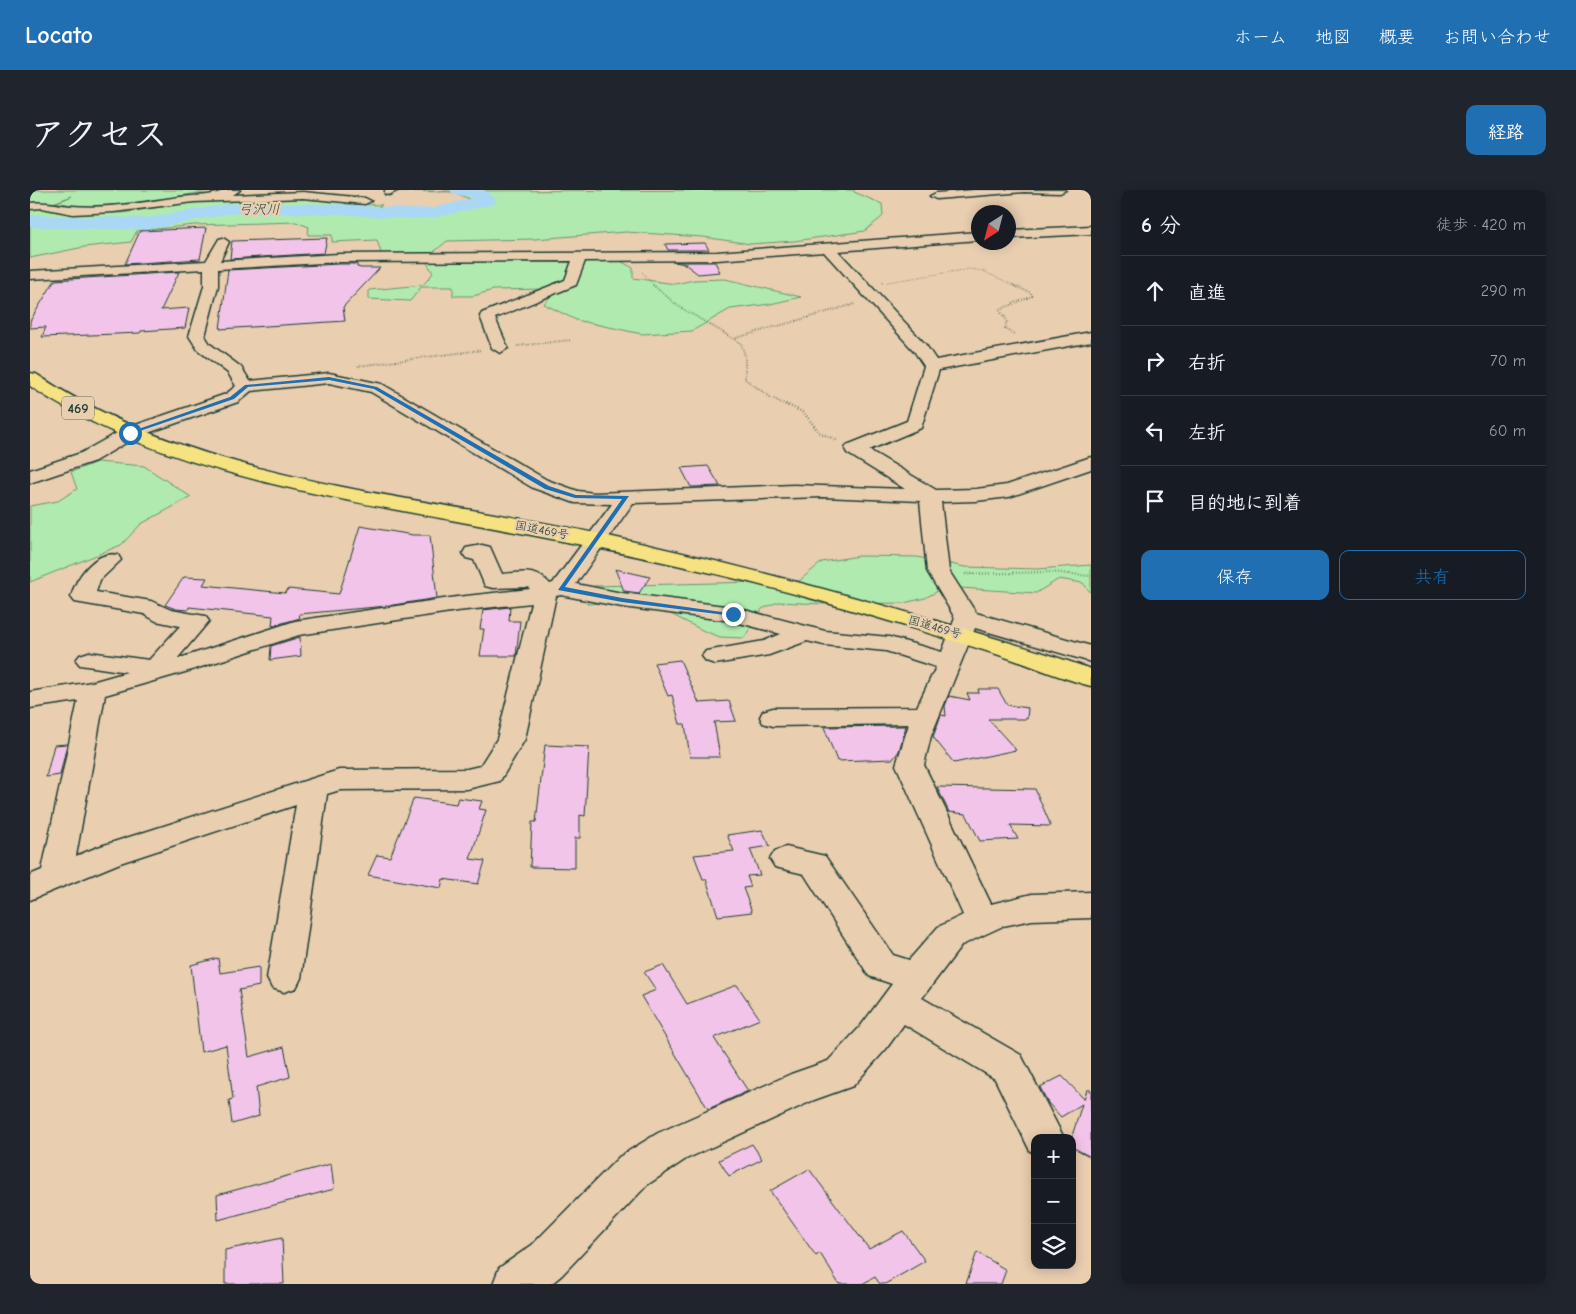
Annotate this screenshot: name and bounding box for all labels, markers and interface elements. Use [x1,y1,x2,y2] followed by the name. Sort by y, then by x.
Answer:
[25,21,93,49] text: Locato
[1234,27,1287,48] text: ホーム
[1315,27,1351,48] text: 地図
[1379,27,1415,48] text: 概要
[1443,27,1551,48] text: お問い合わせ
[1466,105,1546,155] button: 経路
[30,114,168,155] text: アクセス
[238,201,280,218] water label: 弓沢川
[971,205,1016,250] north arrow
[1141,213,1180,237] text: 6 分
[1436,216,1526,234] text: 徒歩 · 420 m
[1141,277,1169,305] icon: ahead
[1188,282,1226,304] text: 直進
[1481,282,1526,300] text: 290 m
[1141,347,1169,375] icon: right
[1188,352,1226,374] text: 右折
[1490,352,1526,370] text: 70 m
[62,397,94,420] road number: 469
[1141,417,1169,445] icon: left
[119,422,142,445] route start
[1188,422,1226,444] text: 左折
[1489,422,1526,440] text: 60 m
[1141,487,1169,515] icon: arrive
[1188,492,1302,514] text: 目的地に到着
[514,518,570,542] street label: 国道469号
[1141,550,1329,600] button: 保存
[1339,550,1526,600] button: 共有
[722,603,745,626] route end
[907,613,963,641] street label: 国道469号
[1031,1134,1076,1269] map controls
[1031,1134,1076,1179] button: +
[1031,1179,1076,1224] button: −
[1031,1224,1076,1269] button: layers

